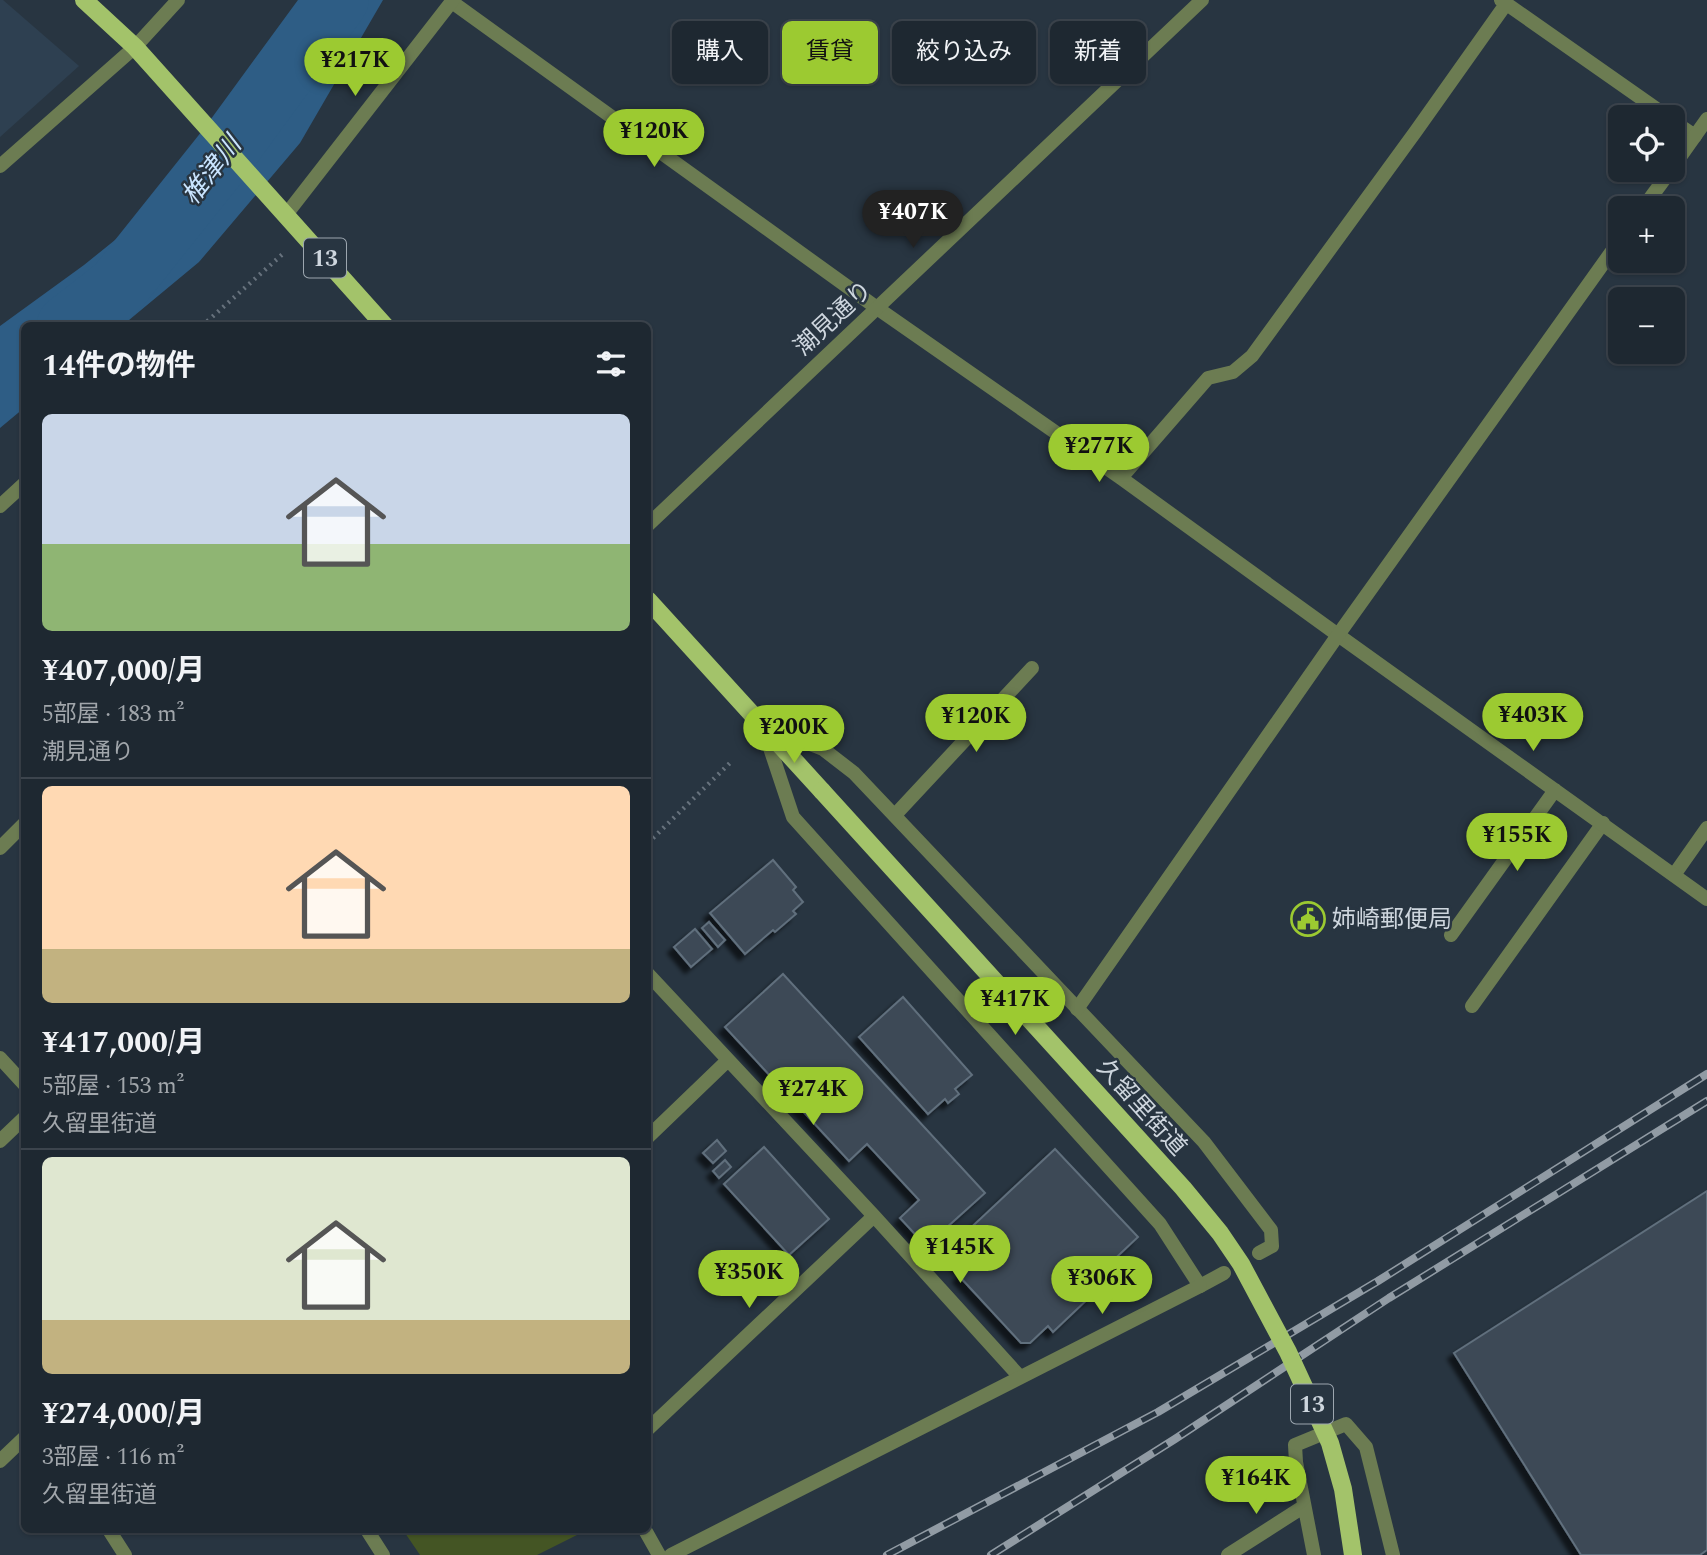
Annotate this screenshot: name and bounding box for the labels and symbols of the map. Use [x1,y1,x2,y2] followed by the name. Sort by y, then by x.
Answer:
[306,38,404,98] pin: ¥217K
[605,110,703,169] pin: ¥120K
[172,125,253,214] water label: 椎津川
[864,190,962,250] pin: ¥407K
[304,238,346,278] road number: 13
[786,273,881,365] street label: 潮見通り
[1050,424,1148,484] pin: ¥277K
[927,694,1025,754] pin: ¥120K
[1484,694,1582,753] pin: ¥403K
[745,706,843,765] pin: ¥200K
[1468,814,1566,873] pin: ¥155K
[1289,900,1327,938] public building icon: 姉崎郵便局
[1332,902,1452,938] place label: 姉崎郵便局
[966,978,1064,1037] pin: ¥417K
[1088,1051,1195,1164] street label: 久留里街道
[764,1068,862,1127] pin: ¥274K
[911,1226,1009,1285] pin: ¥145K
[700,1250,798,1310] pin: ¥350K
[1053,1256,1151,1316] pin: ¥306K
[1291,1385,1333,1424] road number: 13
[1207,1456,1305,1516] pin: ¥164K

